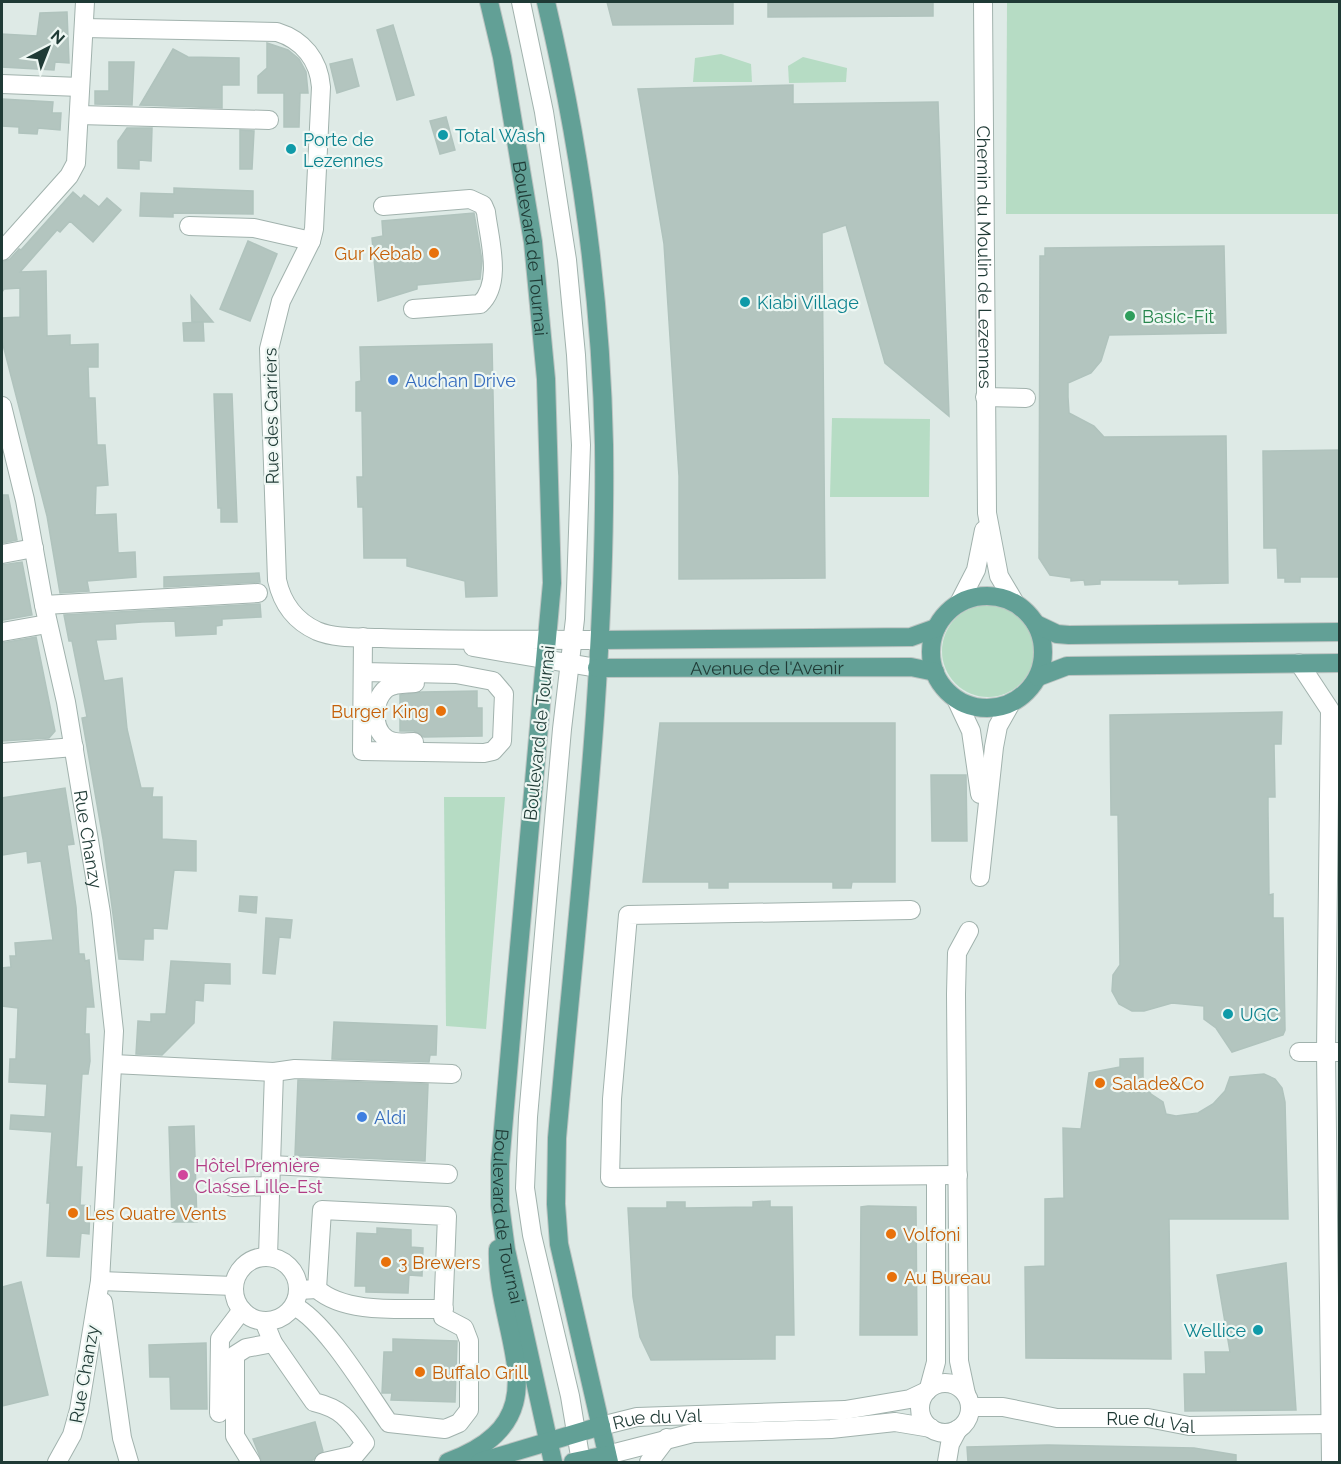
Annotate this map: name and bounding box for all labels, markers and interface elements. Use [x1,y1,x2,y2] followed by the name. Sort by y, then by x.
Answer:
[18,18,78,78] north arrow
[47,26,69,48] text: N
[455,125,546,146] place label: Total Wash
[973,125,997,389] street label: Chemin du Moulin de Lezennes
[436,128,450,142] marker: Total Wash
[303,129,384,171] place label: Porte de Lezennes
[284,142,298,156] marker: Porte de Lezennes
[509,159,552,337] street label: Boulevard de Tournai
[334,243,422,264] place label: Gur Kebab
[427,246,441,260] marker: Gur Kebab
[757,292,859,313] place label: Kiabi Village
[738,295,752,309] marker: Kiabi Village
[1142,306,1214,327] place label: Basic-Fit
[1123,309,1137,323] marker: Basic-Fit
[259,347,283,485] street label: Rue des Carriers
[405,370,516,391] place label: Auchan Drive
[386,373,400,387] marker: Auchan Drive
[519,644,559,822] street label: Boulevard de Tournai
[690,657,844,678] street label: Avenue de l'Avenir
[331,701,429,722] place label: Burger King
[434,704,448,718] marker: Burger King
[70,788,107,890] street label: Rue Chanzy
[1240,1004,1279,1025] place label: UGC
[1221,1007,1235,1021] marker: UGC
[1112,1073,1205,1094] place label: Salade&Co
[1093,1076,1107,1090] marker: Salade&Co
[374,1107,406,1128] place label: Aldi
[355,1110,369,1124] marker: Aldi
[489,1128,528,1306] street label: Boulevard de Tournai
[195,1155,323,1197] place label: Hôtel Première Classe Lille-Est
[176,1168,190,1182] marker: Hôtel Première Classe Lille-Est
[85,1203,227,1224] place label: Les Quatre Vents
[66,1206,80,1220] marker: Les Quatre Vents
[903,1224,960,1245] place label: Volfoni
[884,1227,898,1241] marker: Volfoni
[398,1252,481,1273] place label: 3 Brewers
[379,1255,393,1269] marker: 3 Brewers
[904,1267,991,1288] place label: Au Bureau
[885,1270,899,1284] marker: Au Bureau
[1184,1320,1246,1341] place label: Wellice
[65,1323,103,1425] street label: Rue Chanzy
[1251,1323,1265,1337] marker: Wellice
[432,1362,528,1383] place label: Buffalo Grill
[413,1365,427,1379] marker: Buffalo Grill
[610,1404,702,1433] street label: Rue du Val
[1106,1407,1195,1436] street label: Rue du Val

